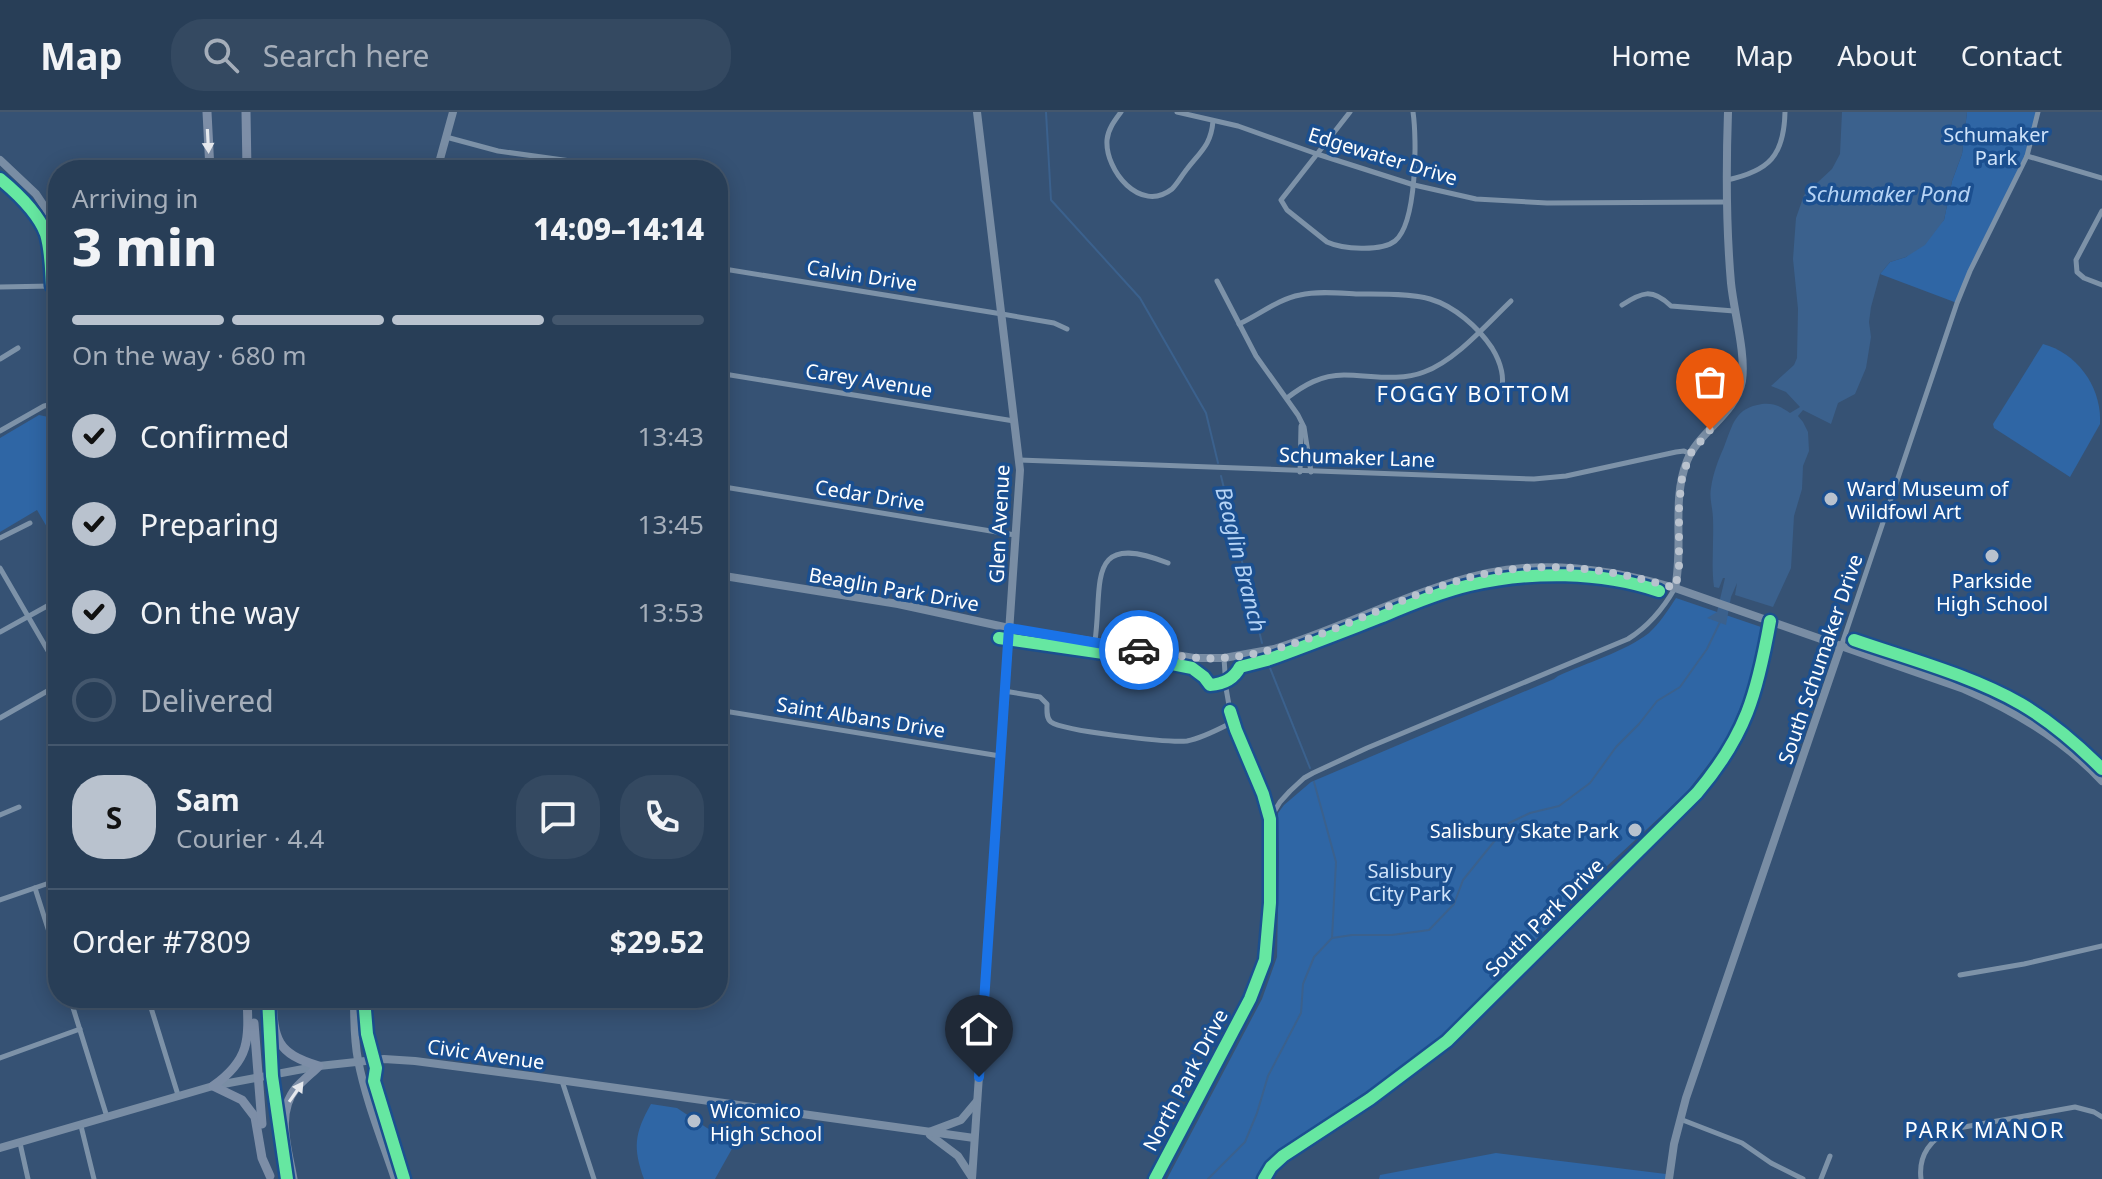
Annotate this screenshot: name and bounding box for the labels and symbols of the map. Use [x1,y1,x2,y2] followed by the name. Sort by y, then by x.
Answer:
[1305,120,1461,192] street label: Edgewater Drive
[1943,121,2049,171] park label: Schumaker Park
[202,129,215,154] one-way arrow
[1806,178,1972,208] water label: Schumaker Pond
[805,253,919,297] street label: Calvin Drive
[1676,348,1744,430] pin
[804,357,934,403] street label: Carey Avenue
[1376,378,1572,408] district label: FOGGY BOTTOM
[1279,441,1435,473] street label: Schumaker Lane
[982,464,1016,584] street label: Glen Avenue
[813,473,927,517] street label: Cedar Drive
[1847,475,2009,525] place label: Ward Museum of Wildfowl Art
[1209,483,1275,635] water label: Beaglin Branch
[1822,490,1840,508] marker: Ward Museum of Wildfowl Art
[1983,547,2001,565] marker: Parkside High School
[1771,550,1869,768] street label: South Schumaker Drive
[807,561,981,617] street label: Beaglin Park Drive
[1936,567,2048,617] place label: Parkside High School
[1099,610,1179,690] courier
[775,690,947,744] street label: Saint Albans Drive
[1430,817,1619,844] place label: Salisbury Skate Park
[1626,821,1644,839] marker: Salisbury Skate Park
[1479,852,1609,982] street label: South Park Drive
[1367,857,1453,907] park label: Salisbury City Park
[945,995,1013,1077] pin
[1136,1004,1234,1156] street label: North Park Drive
[426,1032,546,1076] street label: Civic Avenue
[288,1081,303,1102] one-way arrow
[710,1097,822,1147] place label: Wicomico High School
[685,1112,703,1130] marker: Wicomico High School
[1905,1114,2065,1144] district label: PARK MANOR

